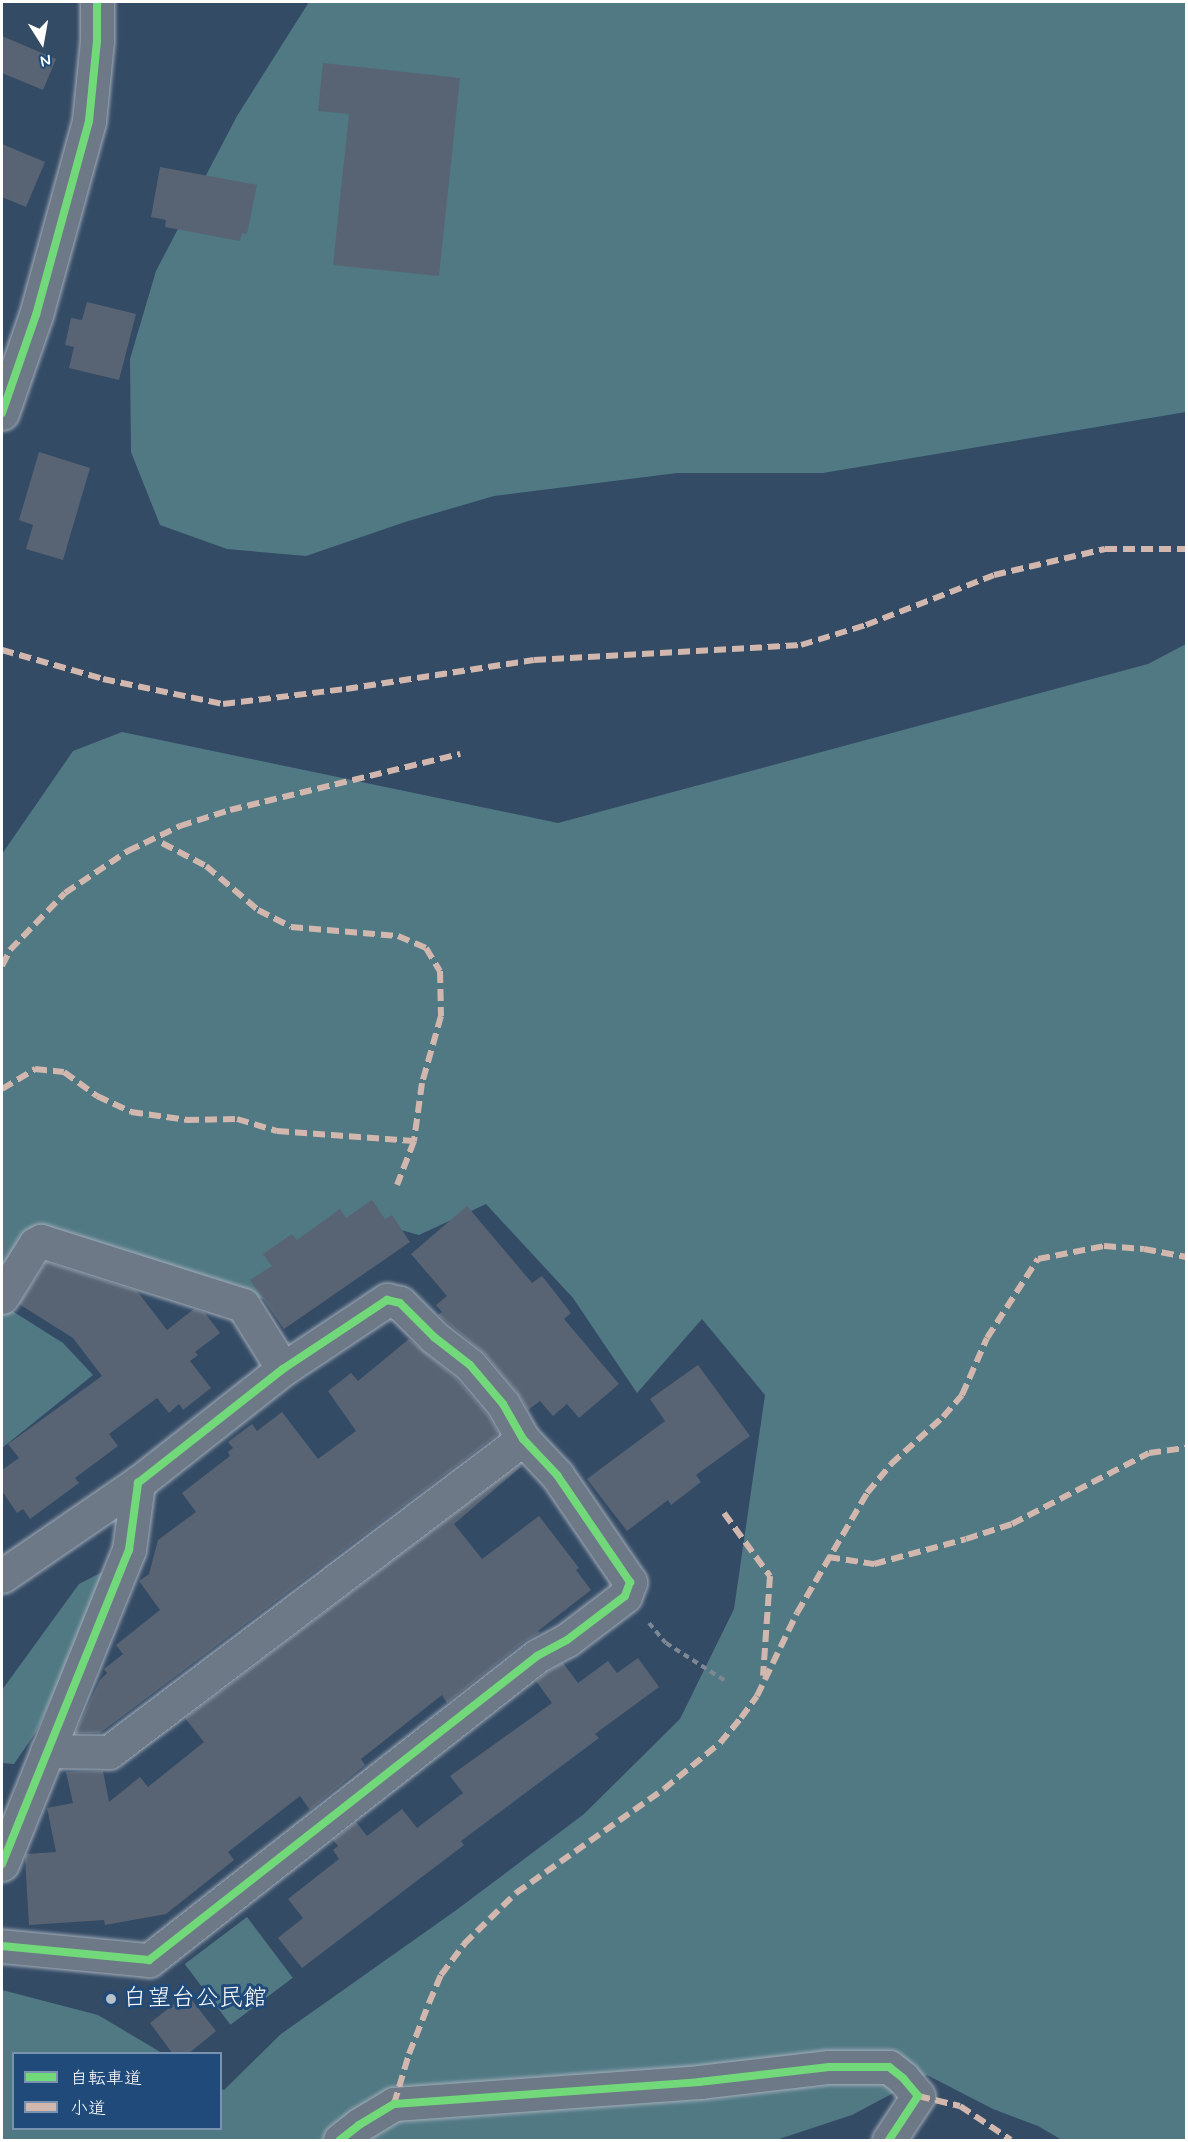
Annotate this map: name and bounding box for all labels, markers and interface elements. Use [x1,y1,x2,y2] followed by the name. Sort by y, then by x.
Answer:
[12,12,72,72] north arrow
[38,49,53,71] text: N
[123,1985,267,2013] place label: 白望台公民館
[104,1992,118,2006] marker: 白望台公民館
[12,2052,222,2130] legend
[70,2067,142,2091] text: 自転車道
[70,2097,106,2121] text: 小道

